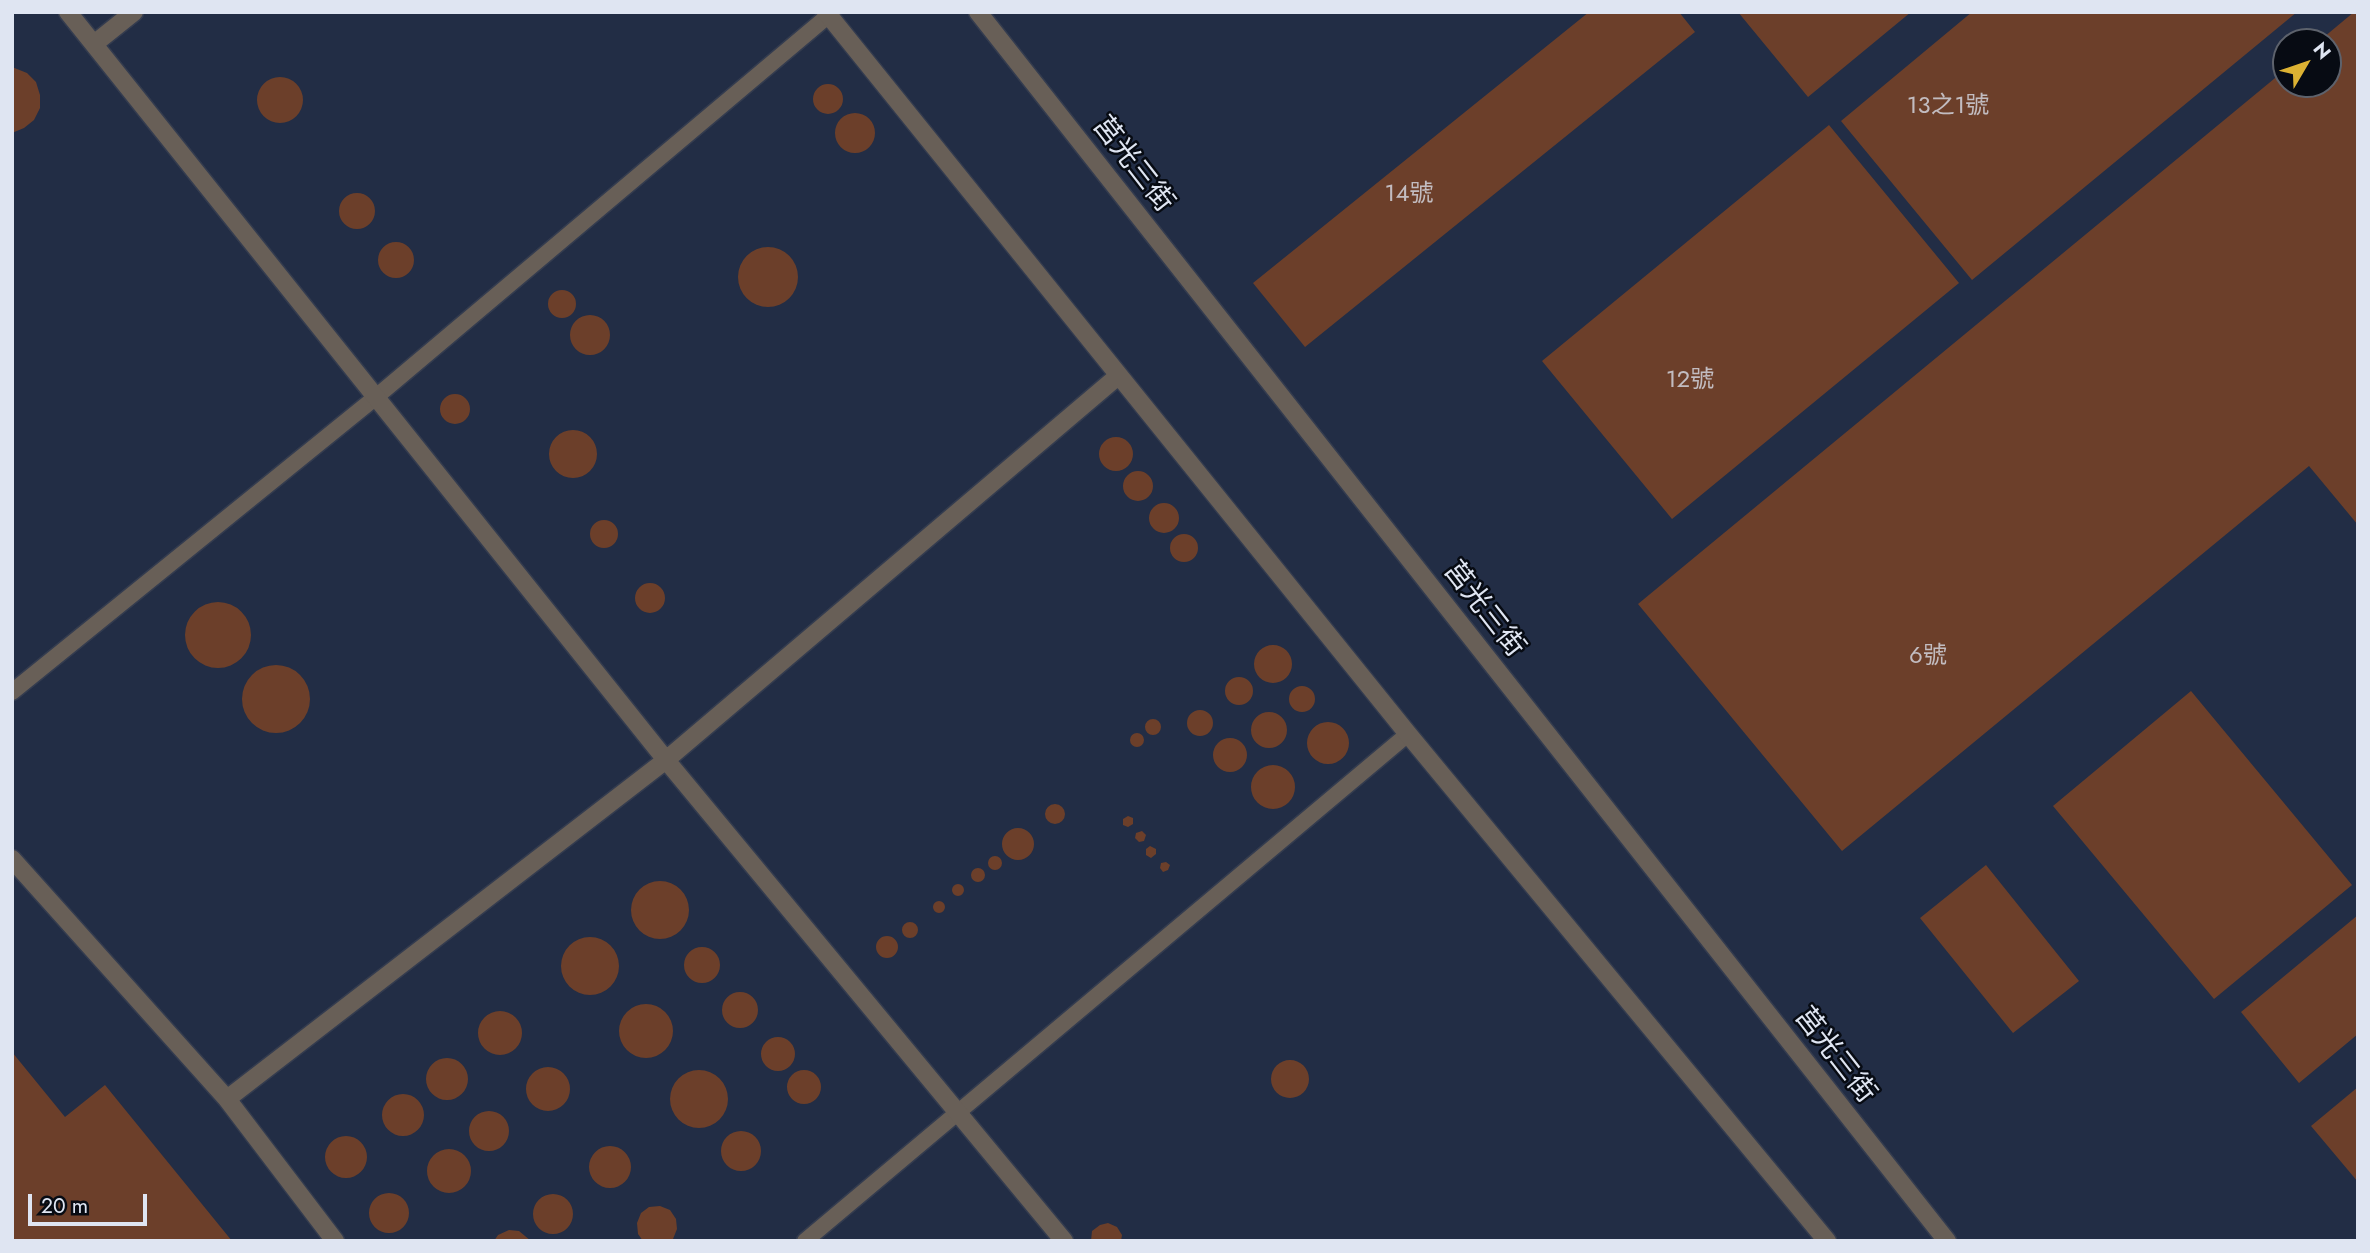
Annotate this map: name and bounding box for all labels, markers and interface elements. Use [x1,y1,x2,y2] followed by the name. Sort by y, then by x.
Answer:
[2272,28,2342,98] north arrow
[2307,36,2337,65] text: N
[1907,93,1989,121] house number: 13之1號
[1084,111,1180,219] street label: 莒光三街
[1385,181,1433,209] house number: 14號
[1666,367,1714,395] house number: 12號
[1435,556,1531,664] street label: 莒光三街
[1909,643,1947,671] house number: 6號
[1786,1002,1882,1110] street label: 莒光三街
[32,1180,150,1224] scale bar
[41,1191,88,1221] text: 20 m

